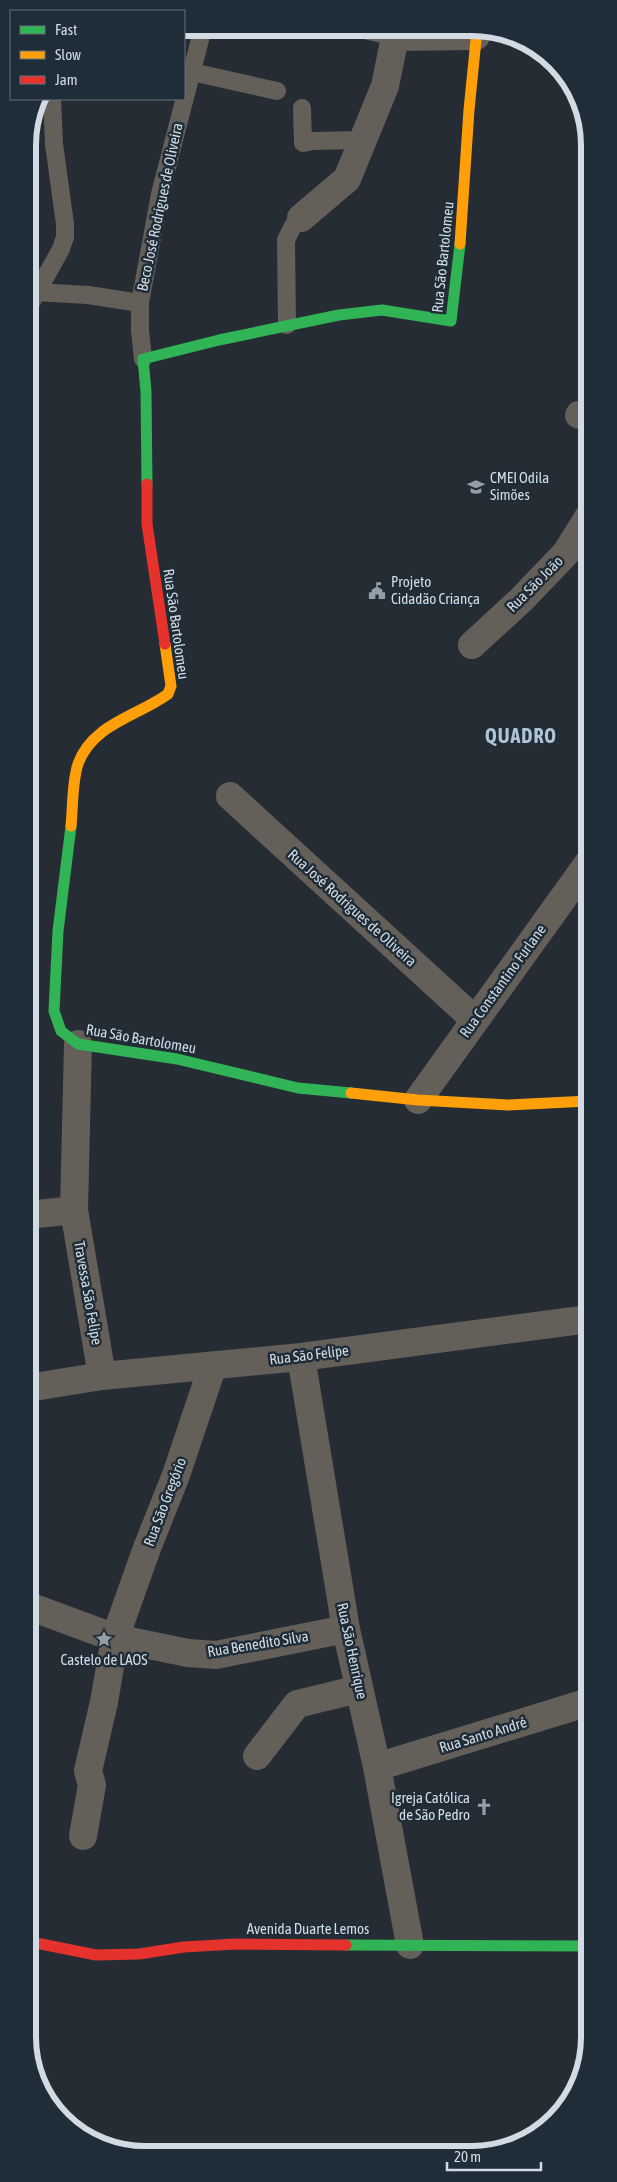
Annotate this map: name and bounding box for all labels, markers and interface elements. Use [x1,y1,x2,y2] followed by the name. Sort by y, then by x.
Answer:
[10,10,185,100] legend
[55,21,77,38] text: Fast
[55,46,81,63] text: Slow
[55,71,78,88] text: Jam
[133,121,186,293] street label: Beco José Rodrigues de Oliveira
[428,201,457,313] street label: Rua São Bartolomeu
[490,469,549,503] place label: CMEI Odila Simões
[466,477,486,497] school or university icon: CMEI Odila Simões
[503,552,566,615] street label: Rua São João
[160,568,193,680] street label: Rua São Bartolomeu
[391,573,480,607] place label: Projeto Cidadão Criança
[367,581,387,601] public building icon: Projeto Cidadão Criança
[485,724,557,747] district label: QUADRO
[285,846,420,970] street label: Rua José Rodrigues de Oliveira
[456,921,549,1041] street label: Rua Constantino Furlane
[85,1020,197,1057] street label: Rua São Bartolomeu
[71,1239,106,1347] street label: Travessa São Felipe
[268,1341,350,1368] street label: Rua São Felipe
[140,1455,189,1548] street label: Rua São Gregório
[334,1601,371,1701] street label: Rua São Henrique
[206,1627,310,1660] street label: Rua Benedito Silva
[94,1629,114,1649] place icon: Castelo de LAOS
[60,1651,148,1668] place label: Castelo de LAOS
[437,1713,529,1756] street label: Rua Santo André
[391,1789,470,1823] place label: Igreja Católica de São Pedro
[474,1797,494,1817] church icon: Igreja Católica de São Pedro
[247,1920,369,1937] street label: Avenida Duarte Lemos
[447,2140,541,2172] scale bar
[454,2148,481,2165] text: 20 m

